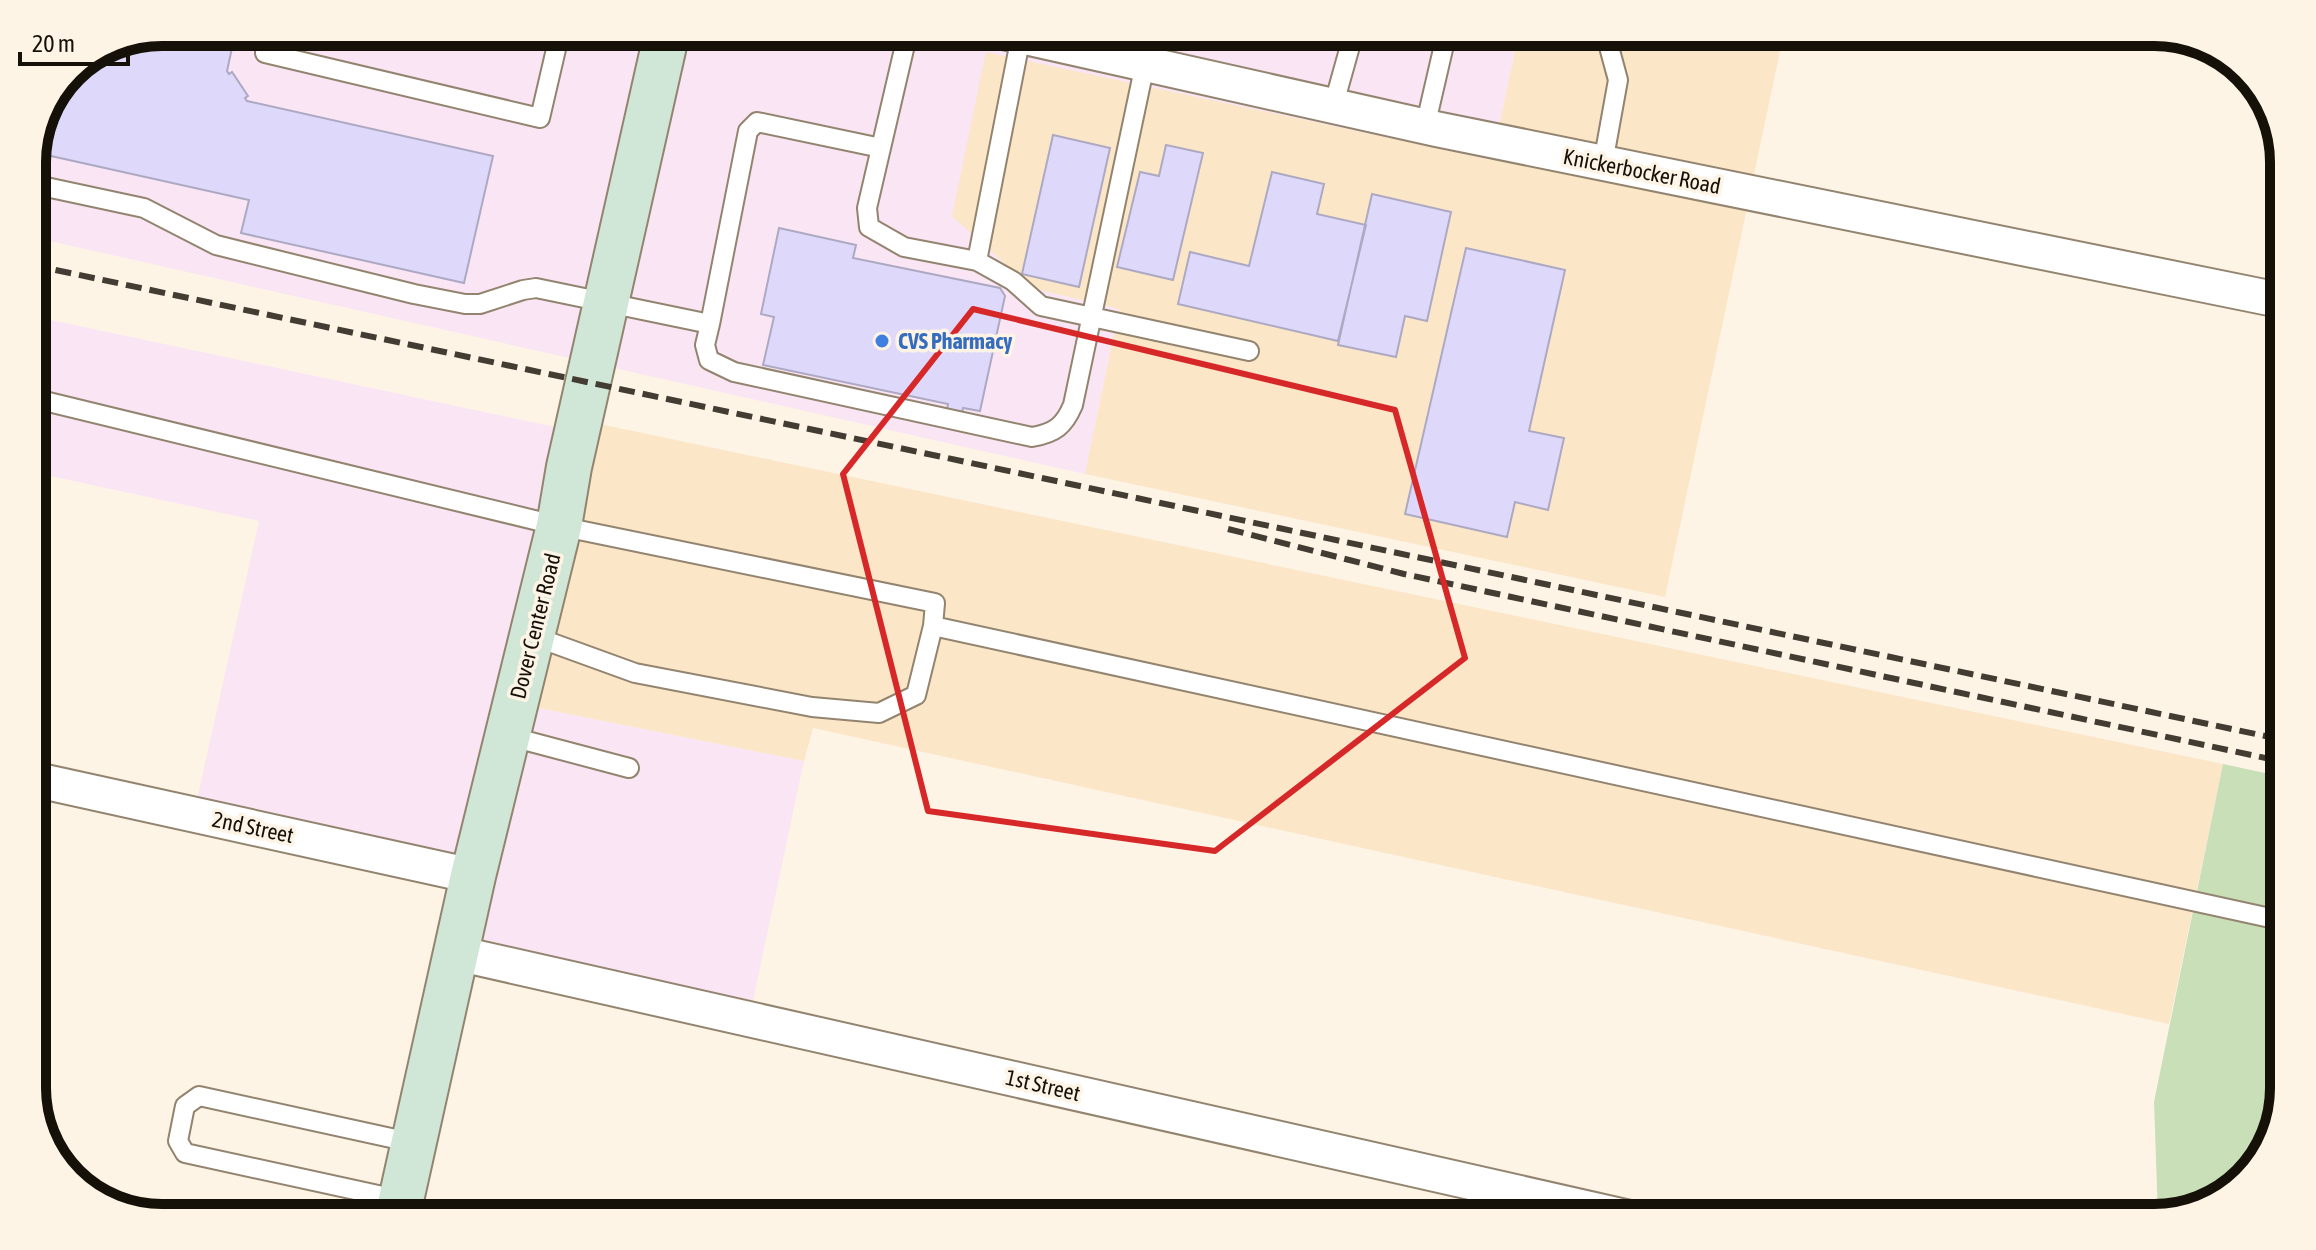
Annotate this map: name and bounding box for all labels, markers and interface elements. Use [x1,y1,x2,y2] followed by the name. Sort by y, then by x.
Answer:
[20,16,128,66] scale bar
[32,30,75,57] text: 20 m
[1561,143,1723,199] street label: Knickerbocker Road
[898,328,1012,354] place label: CVS Pharmacy
[873,332,891,350] marker: CVS Pharmacy
[504,551,566,701] street label: Dover Center Road
[210,806,296,848] street label: 2nd Street
[1003,1064,1083,1106] street label: 1st Street

